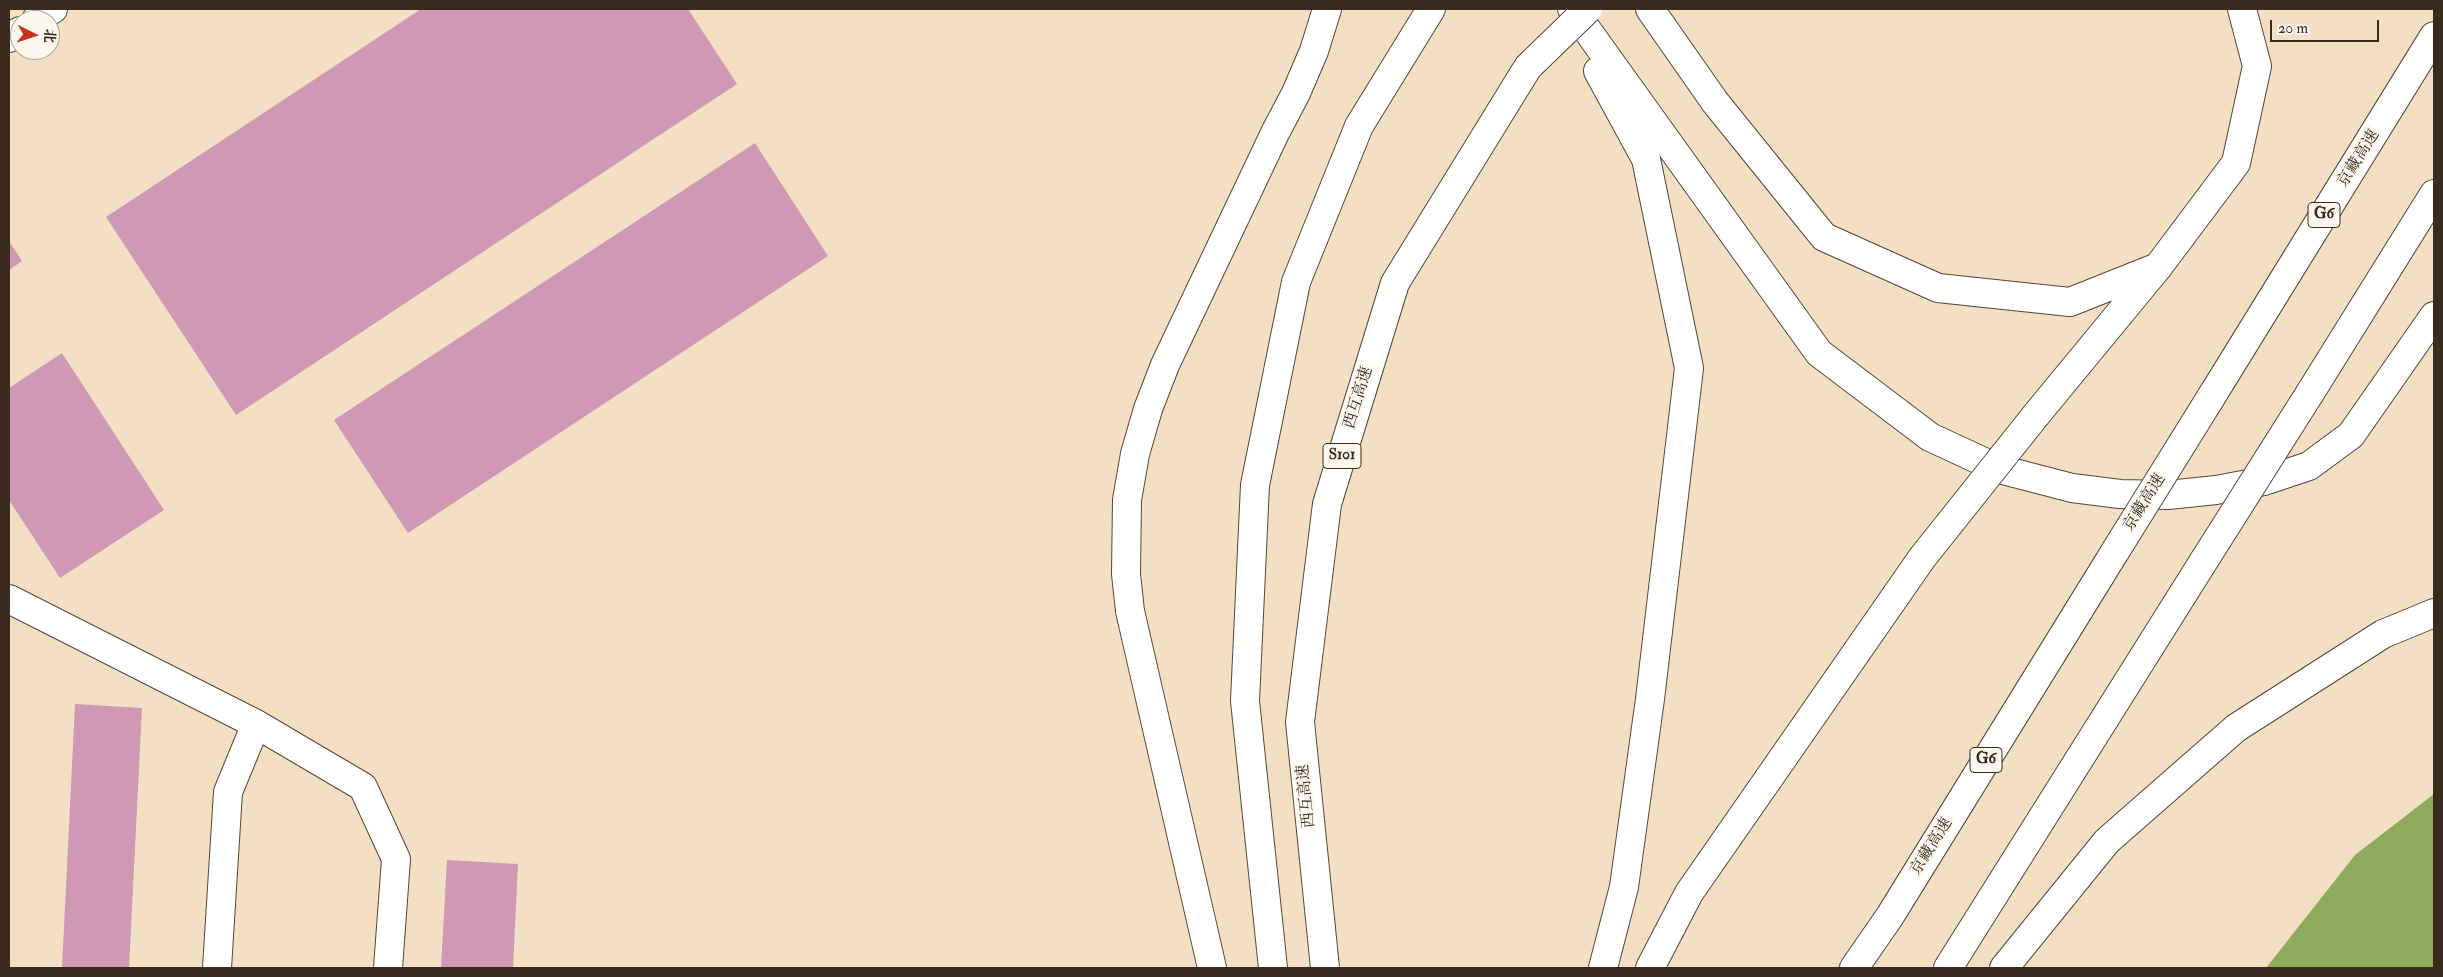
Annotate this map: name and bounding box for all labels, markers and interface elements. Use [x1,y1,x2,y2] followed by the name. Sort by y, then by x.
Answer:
[10,10,60,60] north arrow
[2273,10,2382,42] scale bar
[2278,19,2308,38] text: 20 m
[40,28,58,44] text: 北
[2334,127,2384,191] street label: 京藏高速
[2308,202,2340,228] road number: G6
[1340,365,1378,431] street label: 西互高速
[1323,444,1361,468] road number: S101
[2120,471,2170,535] street label: 京藏高速
[1970,748,2002,772] road number: G6
[1294,763,1320,829] street label: 西互高速
[1907,815,1957,879] street label: 京藏高速

